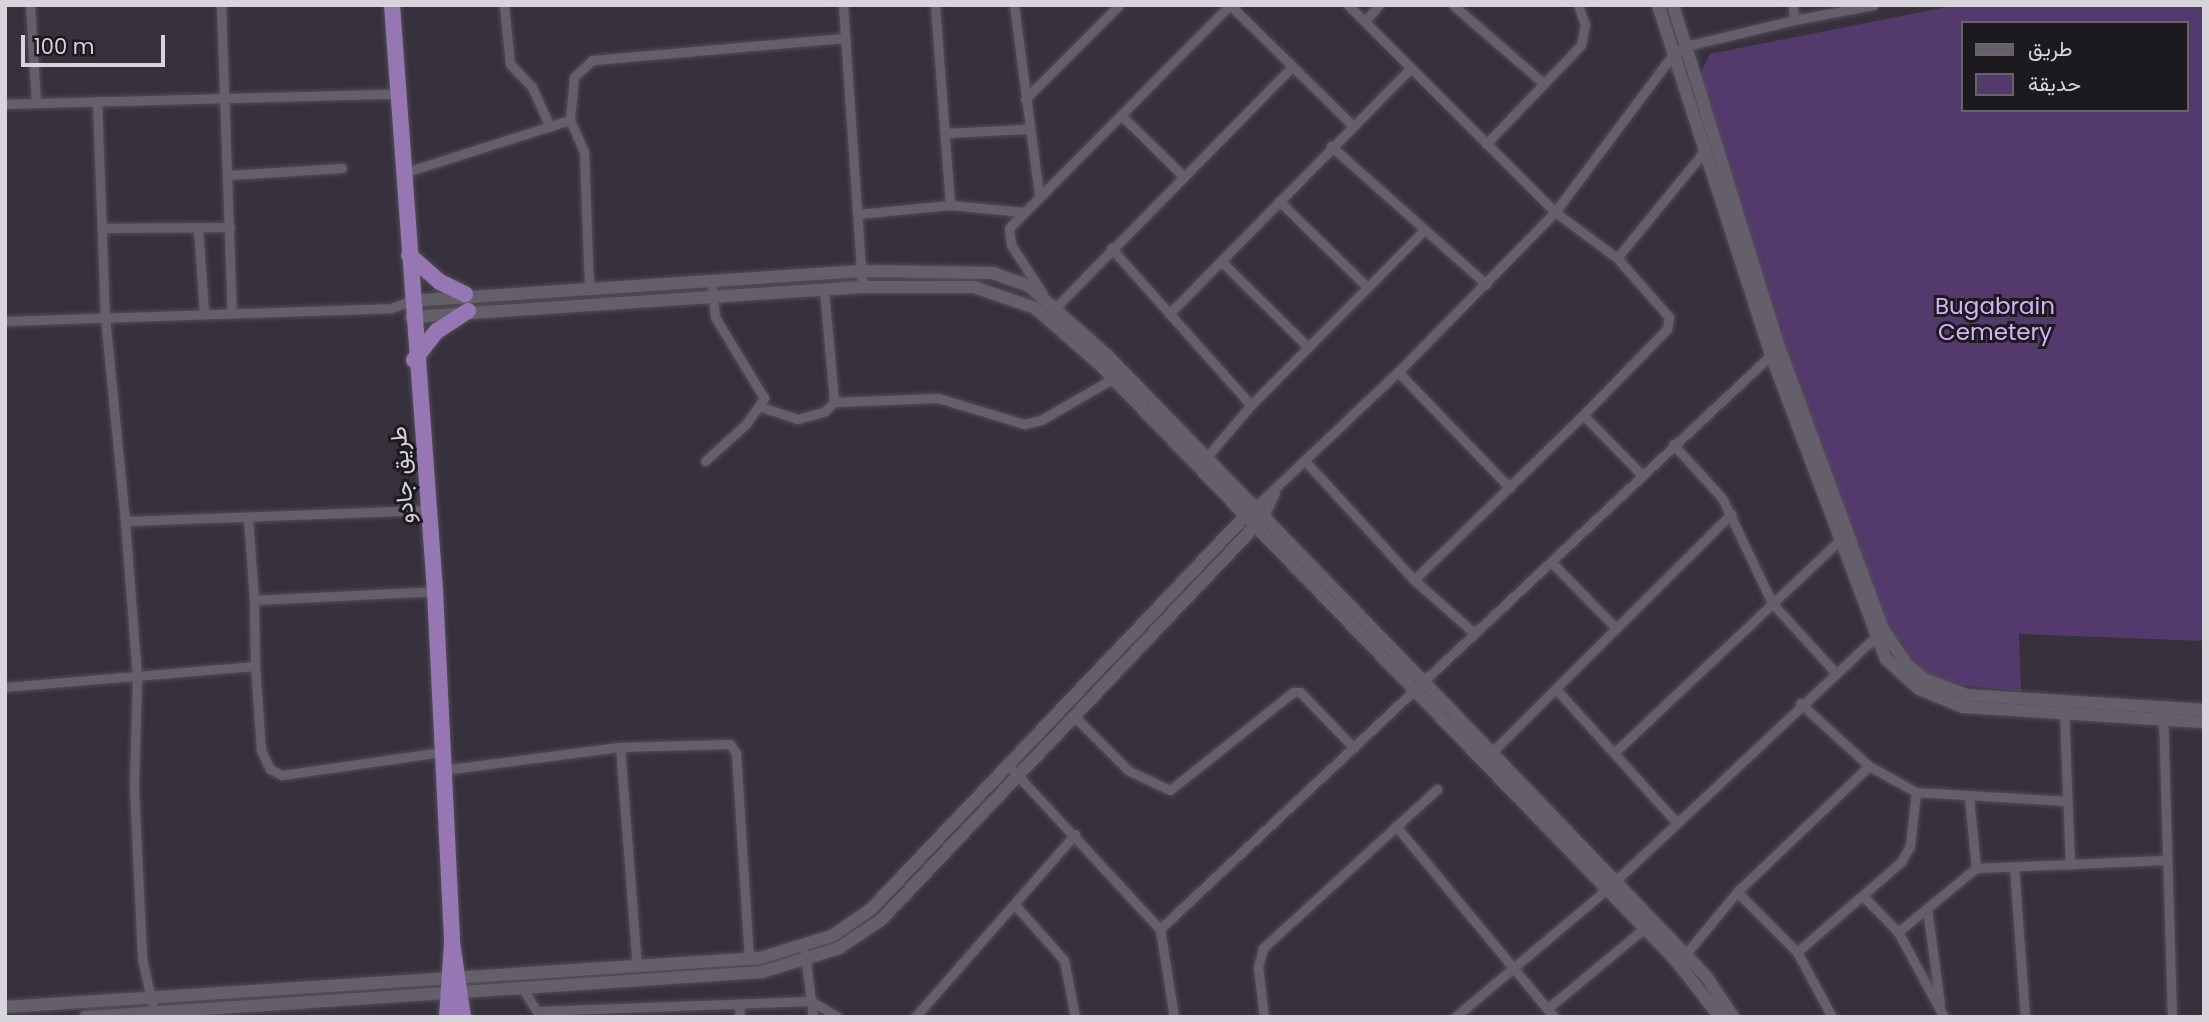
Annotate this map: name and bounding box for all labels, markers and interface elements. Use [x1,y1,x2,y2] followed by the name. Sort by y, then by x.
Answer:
[24,21,168,65] scale bar
[1960,21,2188,112] legend
[34,32,94,61] text: 100 m
[2028,34,2073,63] text: طريق
[2028,69,2081,98] text: حديقة
[1935,292,2055,346] park label: Bugabrain Cemetery
[384,425,420,525] street label: طريق جادو

